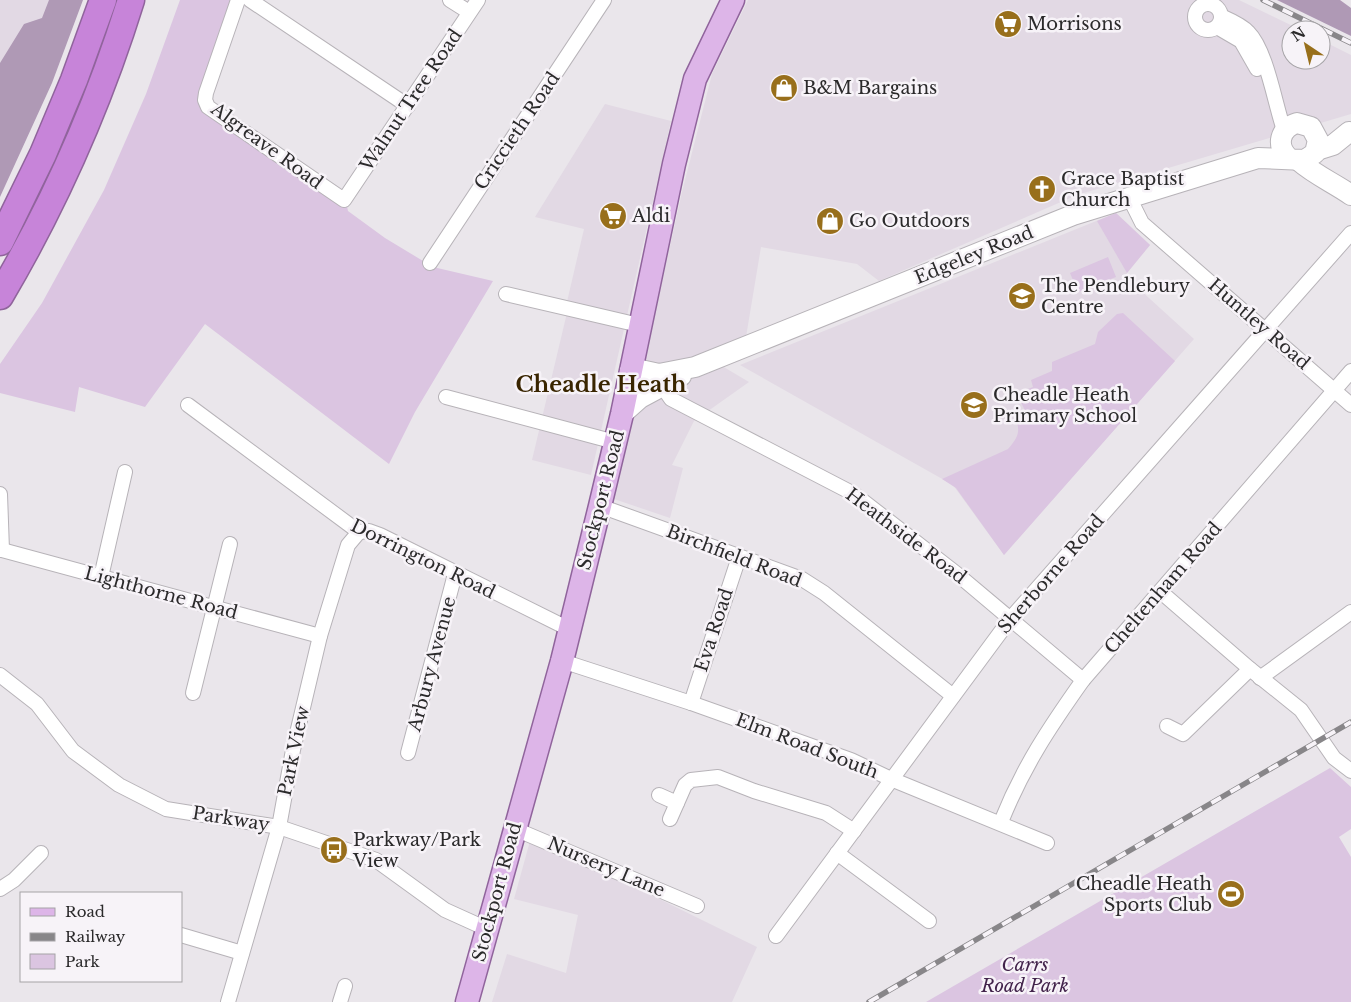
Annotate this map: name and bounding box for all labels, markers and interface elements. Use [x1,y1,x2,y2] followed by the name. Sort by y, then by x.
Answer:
[993,9,1023,39] supermarket icon: Morrisons
[1027,13,1122,35] place label: Morrisons
[1281,20,1331,70] north arrow
[1288,23,1309,46] text: N
[355,25,467,176] street label: Walnut Tree Road
[470,68,564,194] street label: Criccieth Road
[769,73,799,103] shop icon: B&M Bargains
[803,77,937,99] place label: B&M Bargains
[206,97,327,194] street label: Algreave Road
[1061,168,1184,211] place label: Grace Baptist Church
[1027,174,1057,204] church icon: Grace Baptist Church
[598,201,628,231] supermarket icon: Aldi
[631,205,670,227] place label: Aldi
[815,206,845,236] shop icon: Go Outdoors
[849,210,970,232] place label: Go Outdoors
[911,221,1037,289] street label: Edgeley Road
[1204,274,1314,374] street label: Huntley Road
[1041,275,1191,318] place label: The Pendlebury Centre
[1007,281,1037,311] school or university icon: The Pendlebury Centre
[515,371,687,398] district label: Cheadle Heath
[993,384,1137,427] place label: Cheadle Heath Primary School
[959,390,989,420] school or university icon: Cheadle Heath Primary School
[573,428,629,572] street label: Stockport Road
[841,483,971,589] street label: Heathside Road
[993,510,1109,638] street label: Sherborne Road
[347,514,499,604] street label: Dorrington Road
[1100,518,1226,658] street label: Cheltenham Road
[663,520,805,592] street label: Birchfield Road
[82,562,240,624] street label: Lighthorne Road
[690,586,738,674] street label: Eva Road
[403,594,461,735] street label: Arbury Avenue
[274,703,314,798] street label: Park View
[733,709,881,783] street label: Elm Road South
[191,802,272,836] street label: Parkway
[468,820,526,964] street label: Stockport Road
[352,829,481,872] place label: Parkway/Park View
[544,832,668,902] street label: Nursery Lane
[319,835,349,865] bus stop icon: Parkway/Park View
[1076,873,1212,916] place label: Cheadle Heath Sports Club
[1216,879,1246,909] sports icon: Cheadle Heath Sports Club
[20,892,182,982] legend
[65,902,105,921] text: Road
[65,927,126,946] text: Railway
[65,952,101,971] text: Park
[980,954,1069,997] park label: Carrs Road Park

